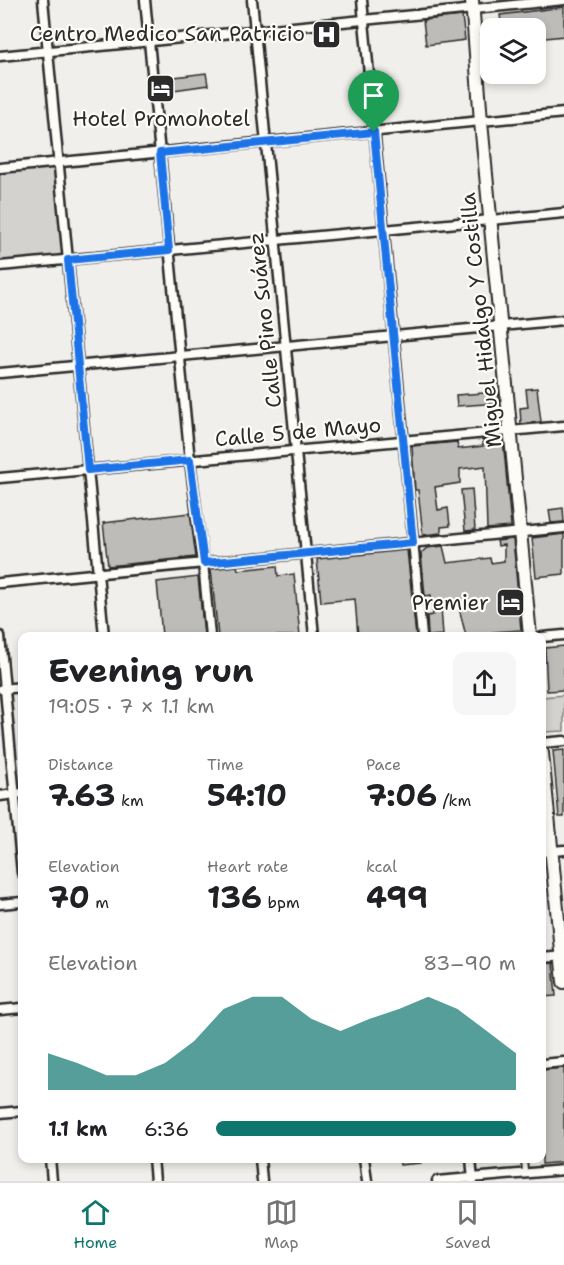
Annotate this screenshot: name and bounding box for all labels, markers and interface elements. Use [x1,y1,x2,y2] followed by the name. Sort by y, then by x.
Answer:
[310,18,342,50] hospital icon: Centro Medico San Patricio
[480,18,546,84] map controls
[480,18,546,84] button: layers
[30,20,305,48] place label: Centro Medico San Patricio
[348,70,399,132] pin
[145,72,177,104] hotel icon: Hotel Promohotel
[357,79,390,112] icon: arrive
[72,105,250,133] place label: Hotel Promohotel
[454,191,508,449] street label: Miguel Hidalgo Y Costilla
[242,231,288,409] street label: Calle Pino Suárez
[214,411,382,453] street label: Calle 5 de Mayo
[494,587,526,619] hotel icon: Premier
[412,589,489,617] place label: Premier
[48,648,254,693] text: Evening run
[453,652,516,715] button: share
[48,693,215,719] text: 19:05 · 7 × 1.1 km
[48,754,114,775] text: Distance
[207,754,244,775] text: Time
[366,754,401,775] text: Pace
[48,775,116,816] text: 7.63
[207,775,287,816] text: 54:10
[366,775,437,816] text: 7:06
[116,790,144,811] text: km
[437,790,471,811] text: /km
[48,856,120,877] text: Elevation
[207,856,289,877] text: Heart rate
[366,856,397,877] text: kcal
[48,877,90,918] text: 70
[207,877,262,918] text: 136
[366,877,428,918] text: 499
[90,892,109,913] text: m
[262,892,300,913] text: bpm
[48,950,138,976] text: Elevation
[423,950,516,976] text: 83–90 m
[48,1116,107,1142] text: 1.1 km
[144,1116,189,1142] text: 6:36
[73,1196,117,1253] tab: Home
[264,1196,298,1253] tab: Map
[445,1196,491,1253] tab: Saved

